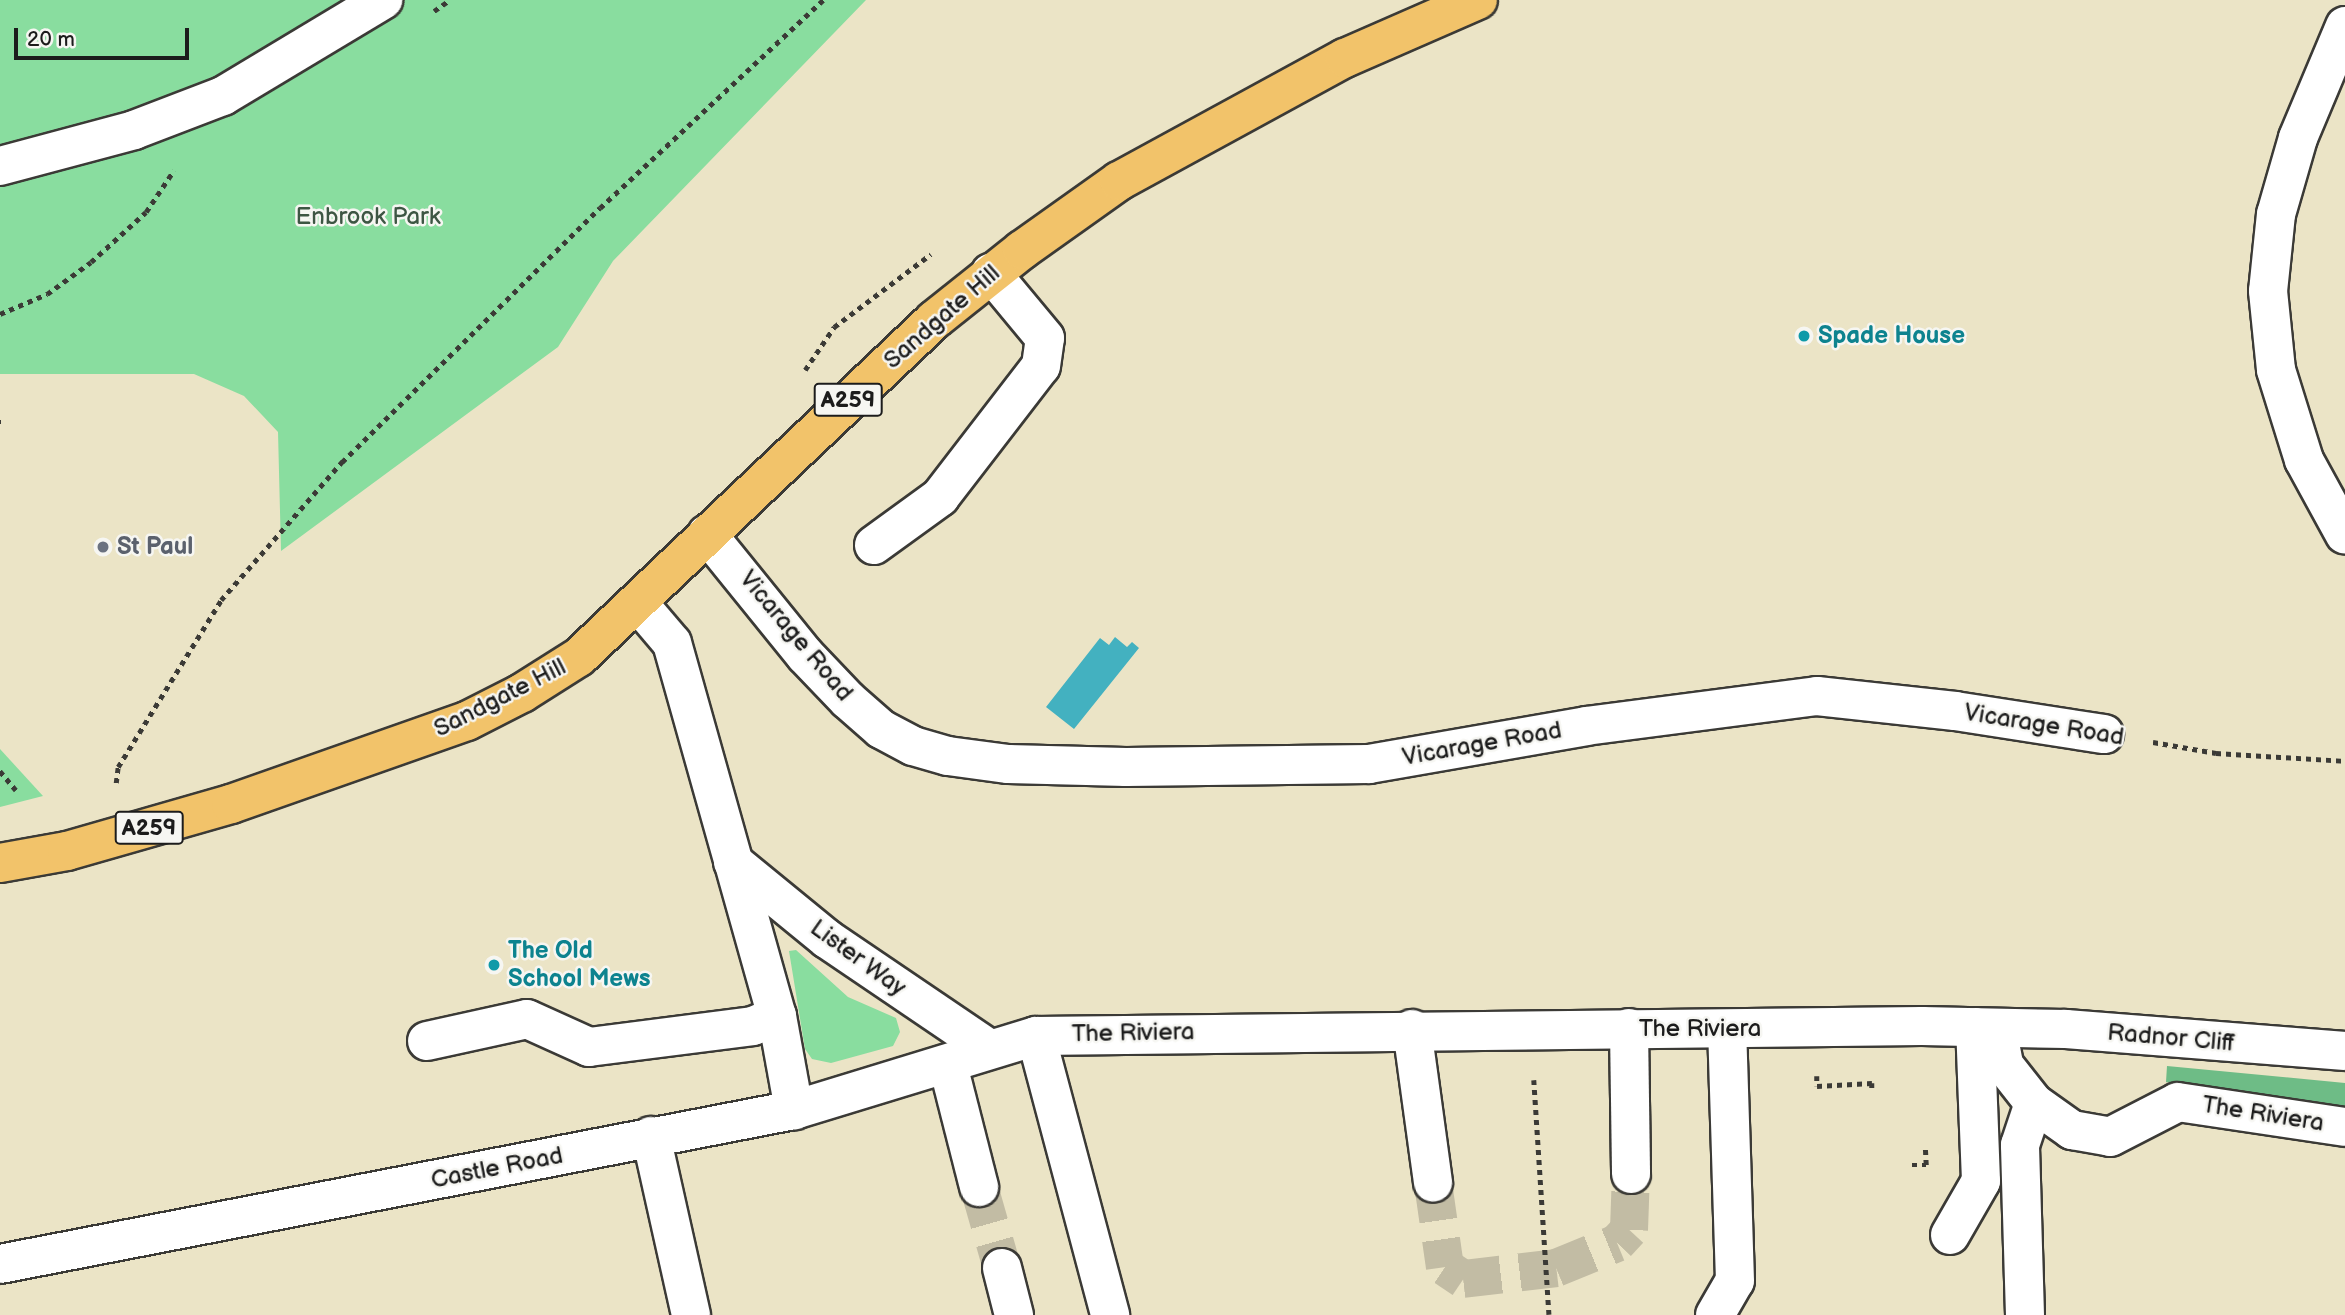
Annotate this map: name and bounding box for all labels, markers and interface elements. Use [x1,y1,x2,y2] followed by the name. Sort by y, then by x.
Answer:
[18,14,192,58] scale bar
[27,27,75,52] text: 20 m
[296,203,440,231] park label: Enbrook Park
[878,259,1006,375] street label: Sandgate Hill
[1818,322,1965,350] place label: Spade House
[1796,328,1812,344] marker: Spade House
[813,380,883,420] road number: A259
[117,533,193,561] place label: St Paul
[95,539,111,555] marker: St Paul
[733,565,859,707] street label: Vicarage Road
[429,652,571,744] street label: Sandgate Hill
[1962,698,2126,752] street label: Vicarage Road
[1400,716,1564,772] street label: Vicarage Road
[114,808,184,848] road number: A259
[804,913,912,1003] street label: Lister Way
[508,937,651,993] place label: The Old School Mews
[486,957,502,973] marker: The Old School Mews
[1639,1015,1761,1043] street label: The Riviera
[1071,1018,1195,1048] street label: The Riviera
[2106,1018,2236,1058] street label: Radnor Cliff
[2200,1090,2326,1138] street label: The Riviera
[429,1141,565,1195] street label: Castle Road

